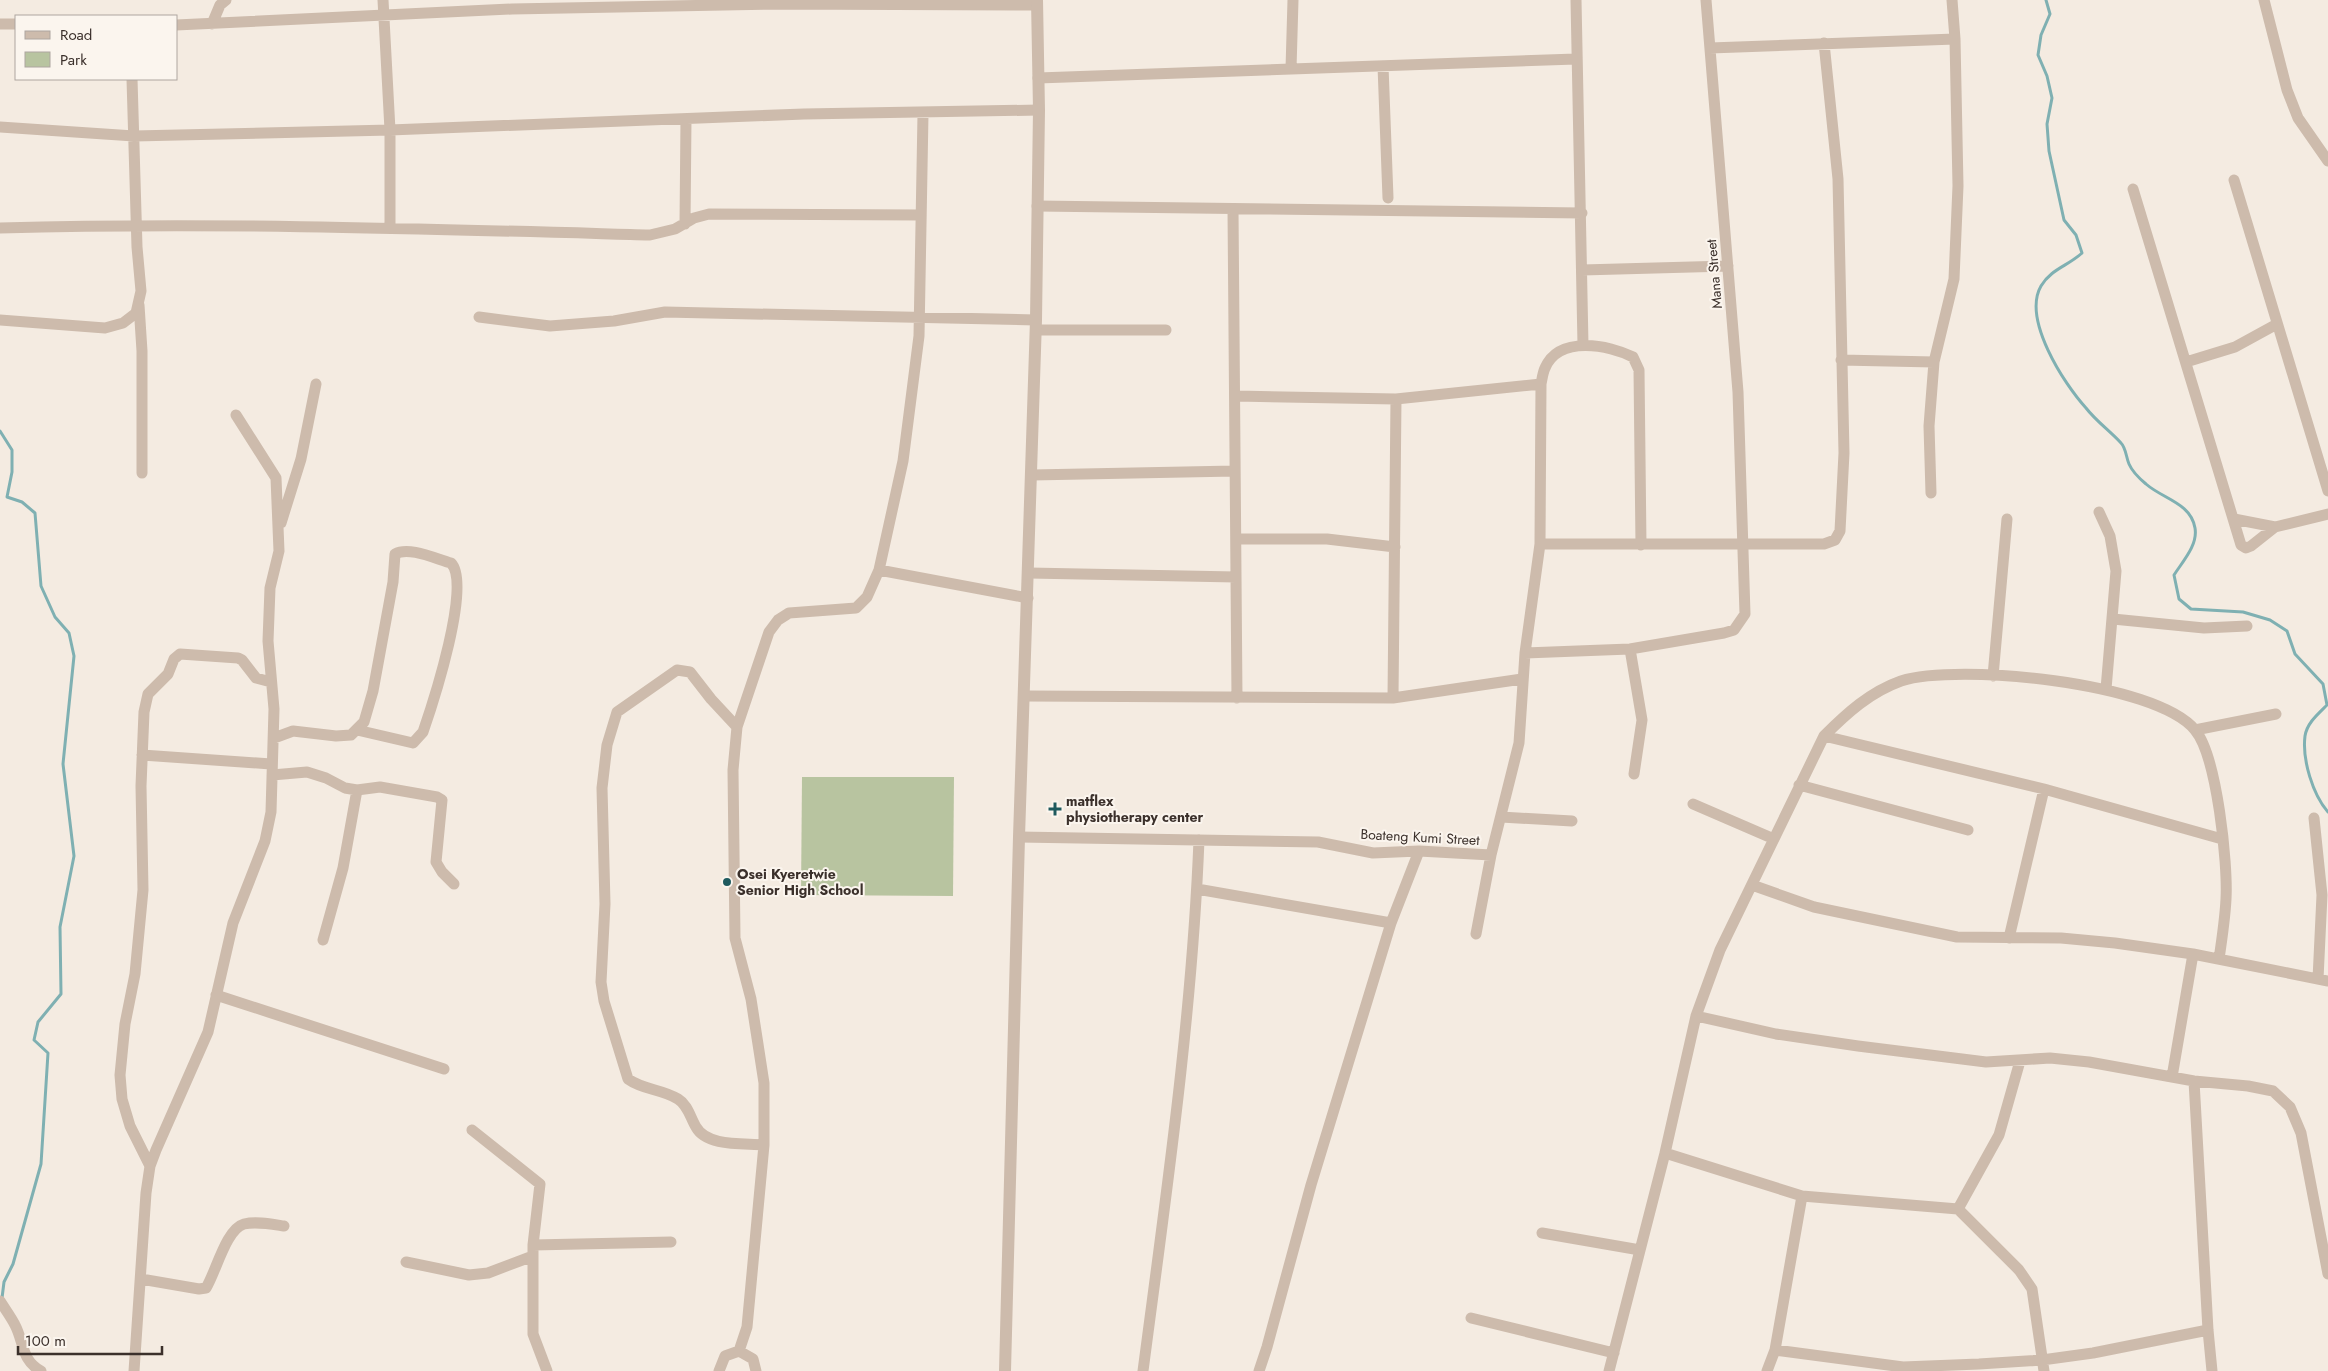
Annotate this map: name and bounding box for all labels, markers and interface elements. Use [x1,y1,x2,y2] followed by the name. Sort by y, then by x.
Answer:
[15,15,178,80] legend
[60,24,92,46] text: Road
[60,49,87,71] text: Park
[1701,238,1727,310] street label: Mana Street
[1066,791,1203,827] place label: matflex physiotherapy center
[1048,802,1062,816] marker: matflex physiotherapy center
[1360,824,1481,850] street label: Boateng Kumi Street
[737,864,863,900] place label: Osei Kyeretwie Senior High School
[721,876,733,888] marker: Osei Kyeretwie Senior High School
[18,1324,161,1356] scale bar
[25,1330,66,1352] text: 100 m

